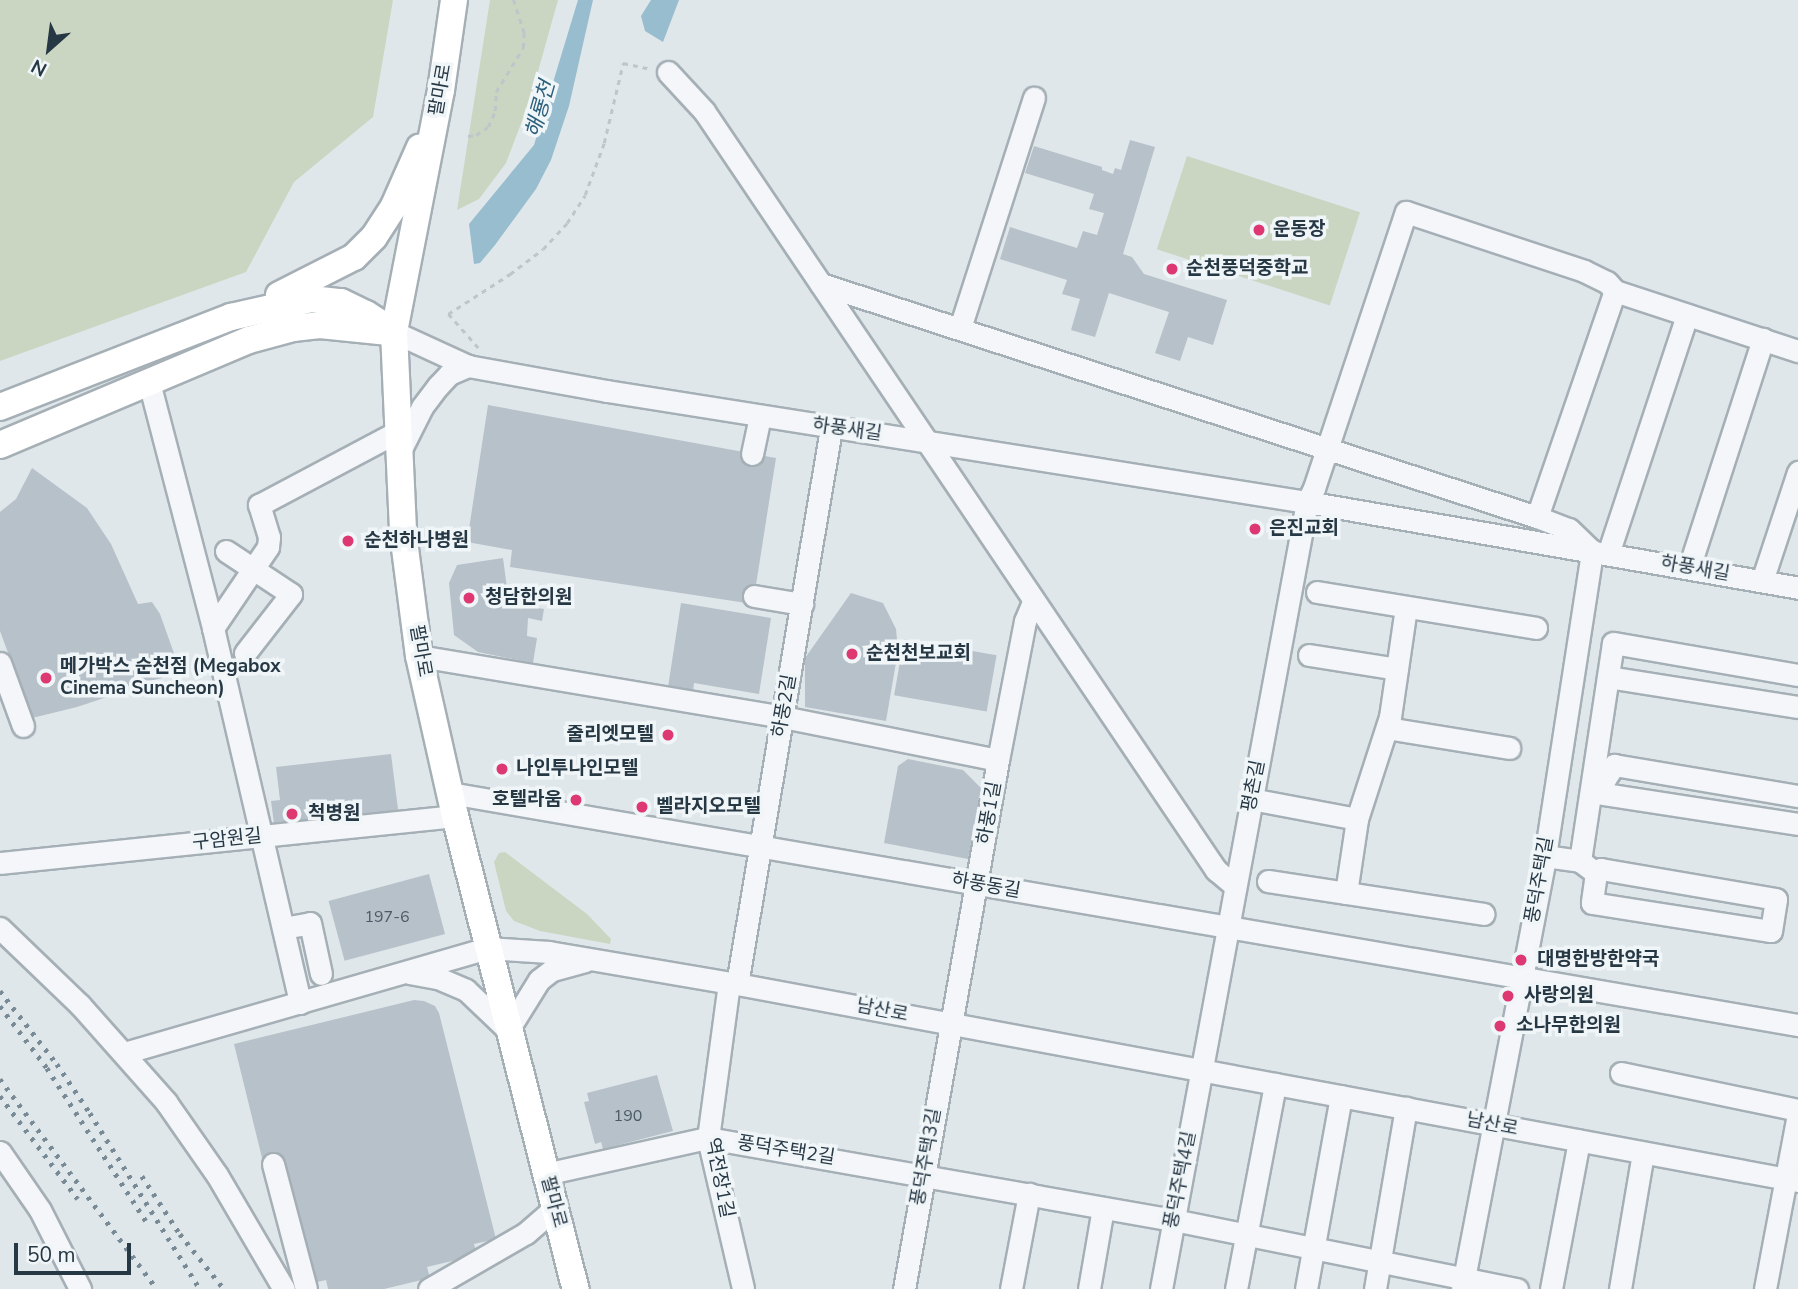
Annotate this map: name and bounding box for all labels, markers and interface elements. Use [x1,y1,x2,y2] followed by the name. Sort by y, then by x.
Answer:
[14,14,84,84] north arrow
[27,53,52,82] text: N
[425,62,457,118] street label: 팔마로
[520,78,560,140] water label: 해룡천
[1273,219,1325,241] place label: 운동장
[1251,222,1267,238] marker: 운동장
[1186,258,1308,280] place label: 순천풍덕중학교
[1164,261,1180,277] marker: 순천풍덕중학교
[811,414,883,446] street label: 하풍새길
[1269,518,1339,540] place label: 은진교회
[1247,521,1263,537] marker: 은진교회
[364,530,469,552] place label: 순천하나병원
[338,531,358,551] marker: 순천하나병원
[1659,552,1731,586] street label: 하풍새길
[485,587,572,609] place label: 청담한의원
[459,588,479,608] marker: 청담한의원
[404,623,436,679] street label: 팔마로
[866,643,971,665] place label: 순천천보교회
[844,646,860,662] marker: 순천천보교회
[60,656,281,700] place label: 메가박스 순천점 (Megabox Cinema Suncheon)
[38,670,54,686] marker: 메가박스 순천점 (Megabox Cinema Suncheon)
[768,673,802,739] street label: 하풍2길
[567,724,654,746] place label: 줄리엣모텔
[660,727,676,743] marker: 줄리엣모텔
[516,758,638,780] place label: 나인투나인모텔
[1238,758,1270,814] street label: 평촌길
[494,761,510,777] marker: 나인투나인모텔
[973,780,1007,846] street label: 하풍1길
[492,789,562,811] place label: 호텔라움
[568,792,584,808] marker: 호텔라움
[656,796,761,818] place label: 벨라지오모텔
[634,799,650,815] marker: 벨라지오모텔
[308,803,360,825] place label: 척병원
[282,804,302,824] marker: 척병원
[191,825,263,855] street label: 구암원길
[1521,835,1559,925] street label: 풍덕주택길
[950,869,1022,903] street label: 하풍동길
[364,907,410,927] house number: 197-6
[1537,949,1659,971] place label: 대명한방한약국
[1511,950,1531,970] marker: 대명한방한약국
[1524,985,1594,1007] place label: 사랑의원
[1498,986,1518,1006] marker: 사랑의원
[854,995,910,1027] street label: 남산로
[1516,1015,1621,1037] place label: 소나무한의원
[1490,1016,1510,1036] marker: 소나무한의원
[614,1106,642,1126] house number: 190
[907,1106,947,1208] street label: 풍덕주택3길
[1464,1109,1520,1141] street label: 남산로
[1160,1129,1202,1231] street label: 풍덕주택4길
[735,1132,837,1170] street label: 풍덕주택2길
[700,1136,738,1220] street label: 역전장1길
[535,1174,571,1230] street label: 팔마로
[18,1230,135,1274] scale bar
[27,1241,76,1269] text: 50 m

